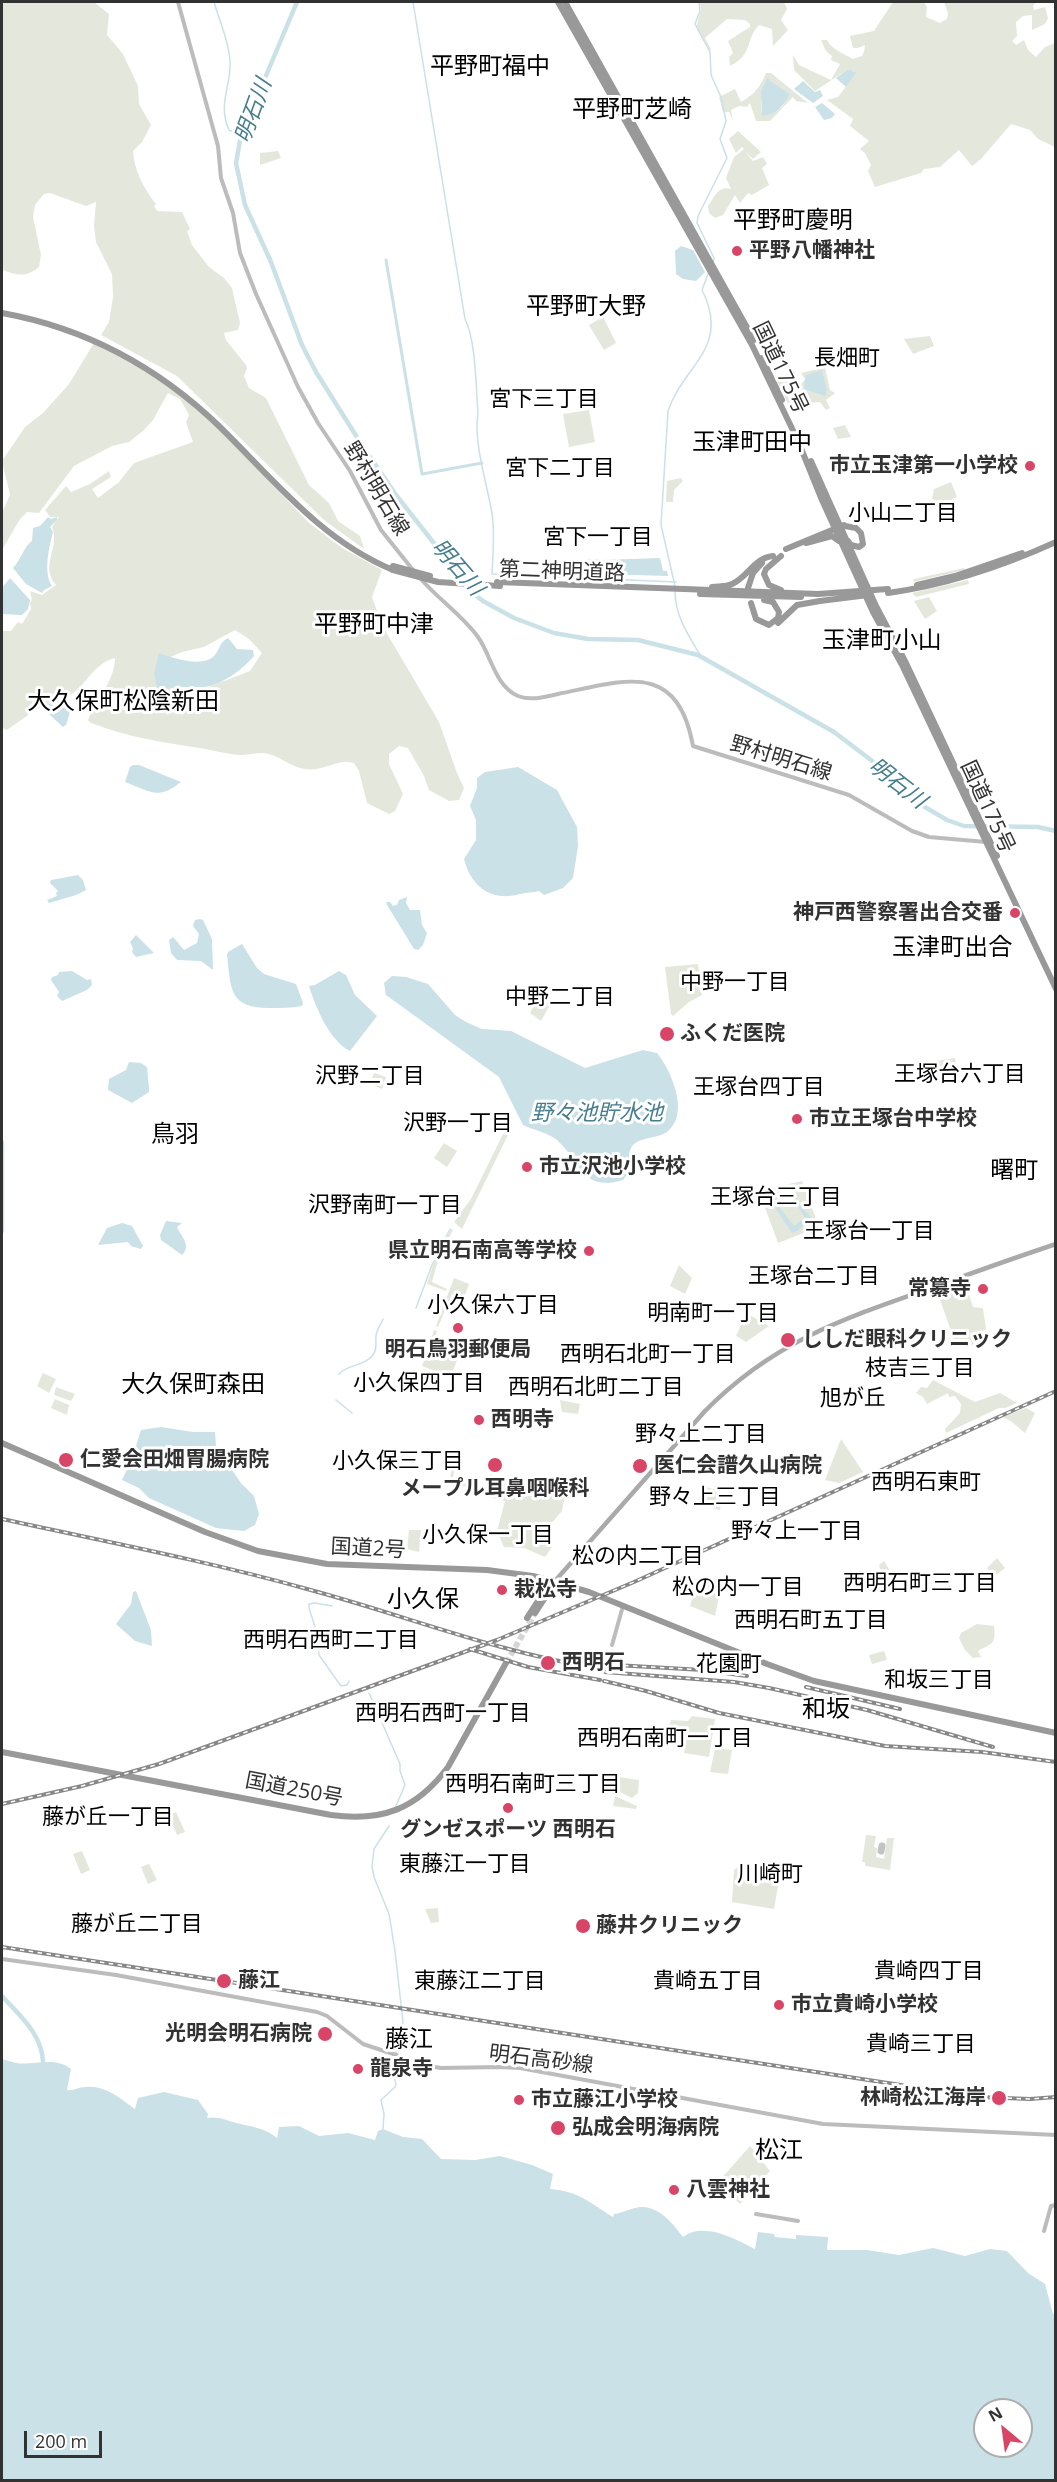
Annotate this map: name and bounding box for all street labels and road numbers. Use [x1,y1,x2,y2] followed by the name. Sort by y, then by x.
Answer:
[747,318,813,418] street label: 国道175号
[338,438,414,540] street label: 野村明石線
[499,557,625,587] street label: 第二神明道路
[727,732,835,786] street label: 野村明石線
[955,757,1019,857] street label: 国道175号
[330,1534,406,1564] street label: 国道2号
[243,1768,345,1812] street label: 国道250号
[487,2041,595,2079] street label: 明石高砂線

